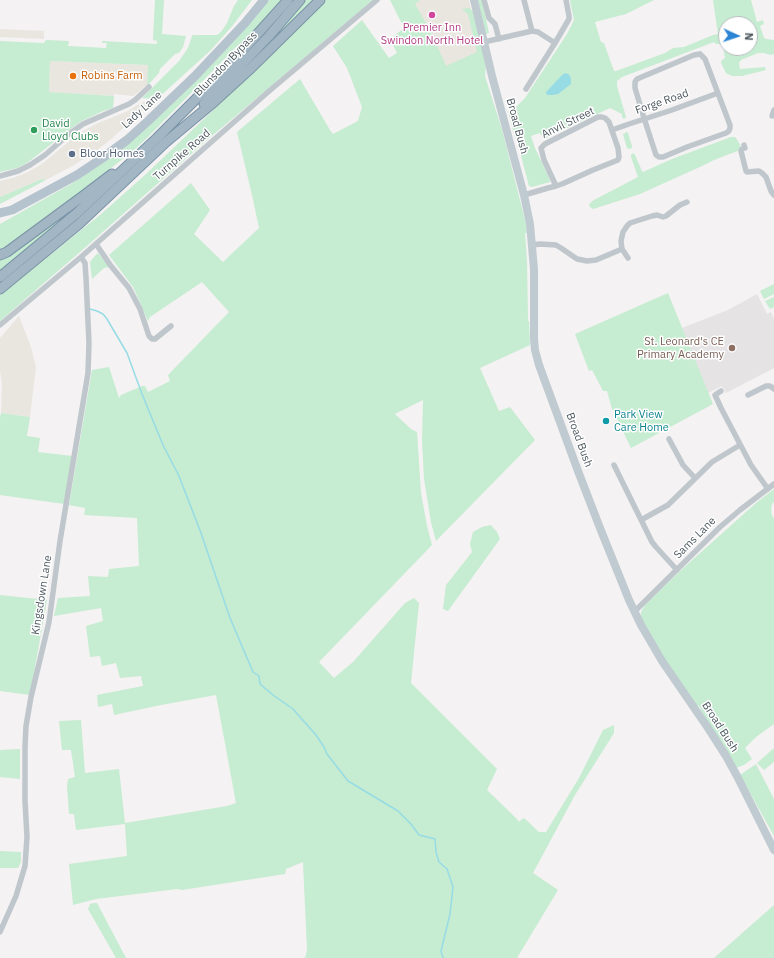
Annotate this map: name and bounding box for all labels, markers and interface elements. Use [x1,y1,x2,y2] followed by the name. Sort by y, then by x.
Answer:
[427,10,437,20] marker: Premier Inn Swindon North Hotel
[718,16,758,56] north arrow
[381,21,483,47] place label: Premier Inn Swindon North Hotel
[192,29,260,99] street label: Blunsdon Bypass
[742,32,756,41] text: N
[81,69,143,83] place label: Robins Farm
[68,71,78,81] marker: Robins Farm
[634,87,690,117] street label: Forge Road
[119,89,165,131] street label: Lady Lane
[503,97,531,155] street label: Broad Bush
[539,105,597,141] street label: Anvil Street
[42,117,99,143] place label: David Lloyd Clubs
[29,125,39,135] marker: David Lloyd Clubs
[151,127,213,183] street label: Turnpike Road
[80,147,144,161] place label: Bloor Homes
[67,149,77,159] marker: Bloor Homes
[637,335,724,361] place label: St. Leonard's CE Primary Academy
[727,343,737,353] marker: St. Leonard's CE Primary Academy
[614,408,669,434] place label: Park View Care Home
[563,411,595,469] street label: Broad Bush
[601,416,611,426] marker: Park View Care Home
[671,514,719,562] street label: Sams Lane
[29,554,55,636] street label: Kingsdown Lane
[699,699,741,755] street label: Broad Bush

